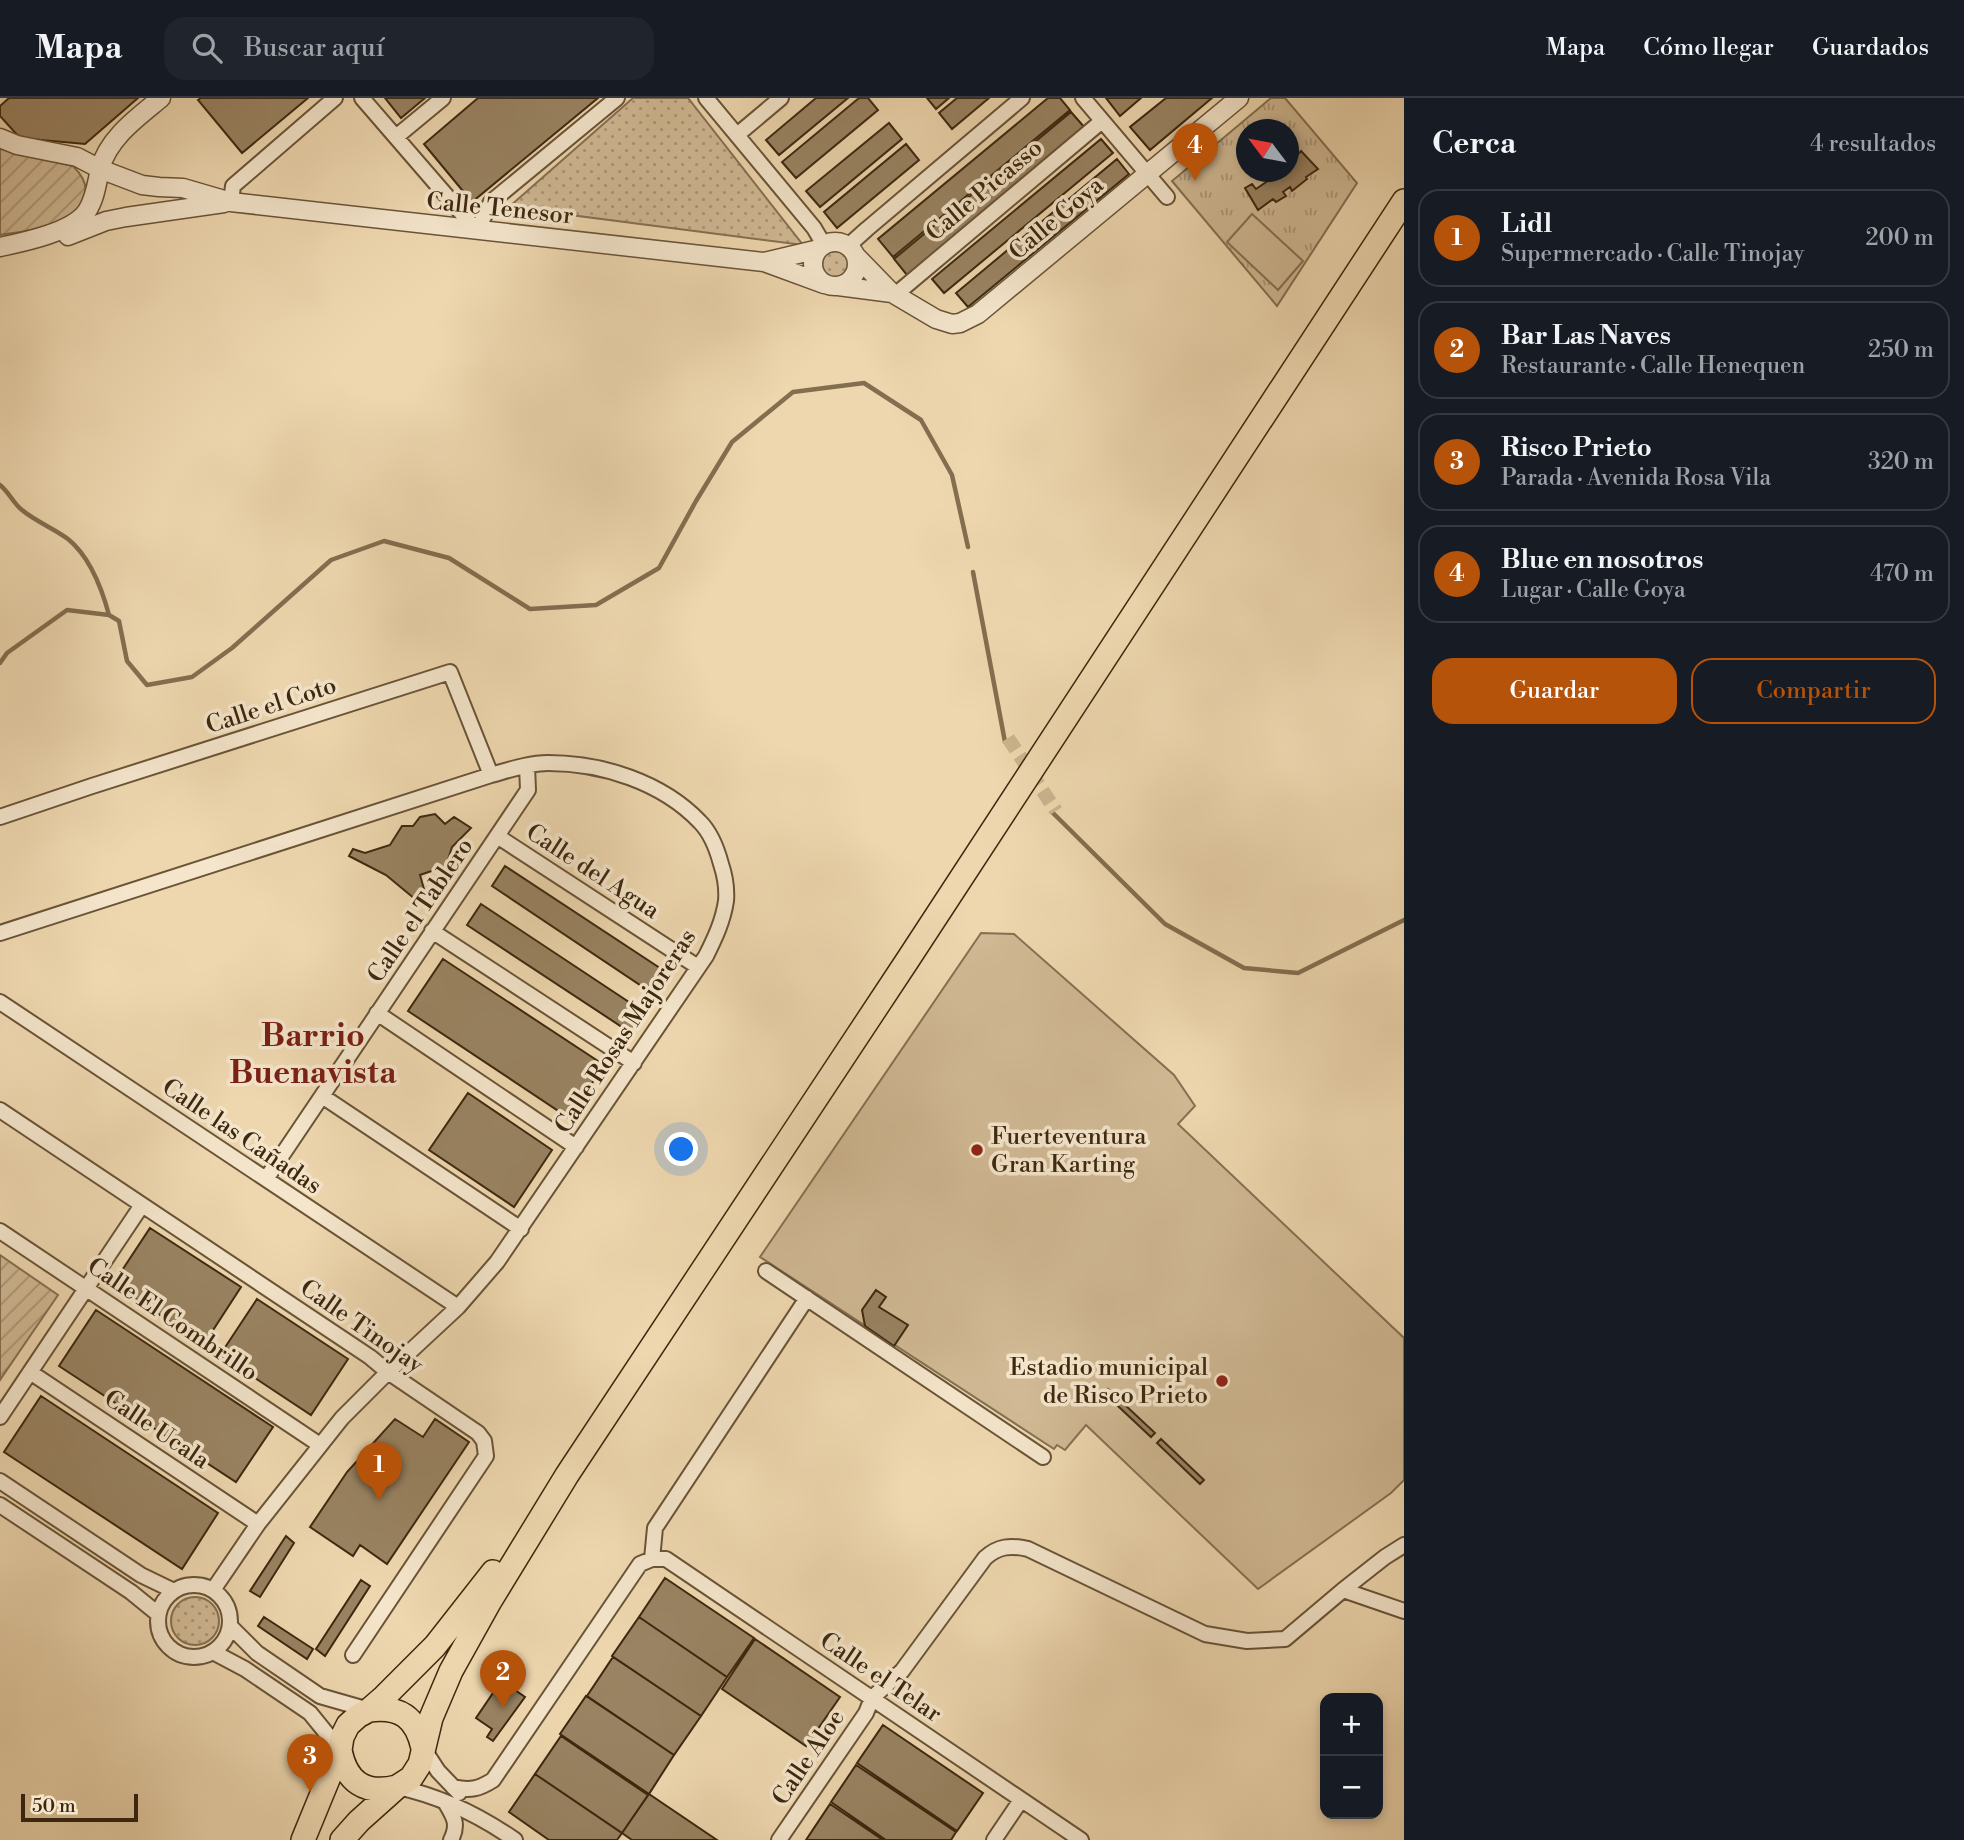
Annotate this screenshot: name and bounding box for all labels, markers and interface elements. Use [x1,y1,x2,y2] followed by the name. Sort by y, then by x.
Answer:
[164,17,654,80] search box
[35,28,122,69] text: Mapa
[188,29,226,67] icon: search
[244,32,384,64] text: Buscar aquí
[1546,33,1605,63] text: Mapa
[1643,33,1774,63] text: Cómo llegar
[1812,33,1929,63] text: Guardados
[1236,119,1299,182] north arrow
[1172,123,1218,181] pin: 4
[1432,125,1516,163] text: Cerca
[1810,130,1936,158] text: 4 resultados
[920,133,1049,248] street label: Calle Picasso
[1003,170,1111,267] street label: Calle Goya
[425,186,575,232] street label: Calle Tenesor
[1501,208,1552,240] text: Lidl
[1451,224,1463,252] text: 1
[1866,224,1934,252] text: 200 m
[1501,240,1804,268] text: Supermercado · Calle Tinojay
[1501,320,1671,352] text: Bar Las Naves
[1450,336,1464,364] text: 2
[1868,336,1934,364] text: 250 m
[1501,352,1805,380] text: Restaurante · Calle Henequen
[1501,432,1652,464] text: Risco Prieto
[1450,448,1464,476] text: 3
[1868,448,1934,476] text: 320 m
[1501,464,1771,492] text: Parada · Avenida Rosa Vila
[1501,544,1703,576] text: Blue en nosotros
[1449,560,1465,588] text: 4
[1870,560,1934,588] text: 470 m
[1501,576,1686,604] text: Lugar · Calle Goya
[1432,658,1677,724] button: Guardar
[1691,658,1936,724] button: Compartir
[202,671,340,741] street label: Calle el Coto
[520,818,666,927] street label: Calle del Agua
[361,832,480,989] street label: Calle el Tablero
[549,924,703,1139] street label: Calle Rosas Majoreras
[229,1016,397,1093] district label: Barrio Buenavista
[156,1072,327,1201] street label: Calle las Cañadas
[991,1122,1147,1180] place label: Fuerteventura Gran Karting
[664,1132,698,1166] your location
[969,1142,985,1158] marker: Fuerteventura Gran Karting
[81,1252,264,1388] street label: Calle El Combrillo
[294,1273,429,1381] street label: Calle Tinojay
[1010,1353,1208,1411] place label: Estadio municipal de Risco Prieto
[1214,1373,1230,1389] marker: Estadio municipal de Risco Prieto
[98,1384,216,1476] street label: Calle Ucala
[356,1442,402,1500] pin: 1
[814,1626,947,1730] street label: Calle el Telar
[480,1650,526,1708] pin: 2
[1320,1693,1383,1819] map controls
[1320,1693,1383,1756] button: +
[766,1704,852,1811] street label: Calle Aloe
[287,1734,333,1792] pin: 3
[1320,1756,1383,1819] button: −
[21,1791,138,1823] scale bar
[32,1794,76,1818] text: 50 m

